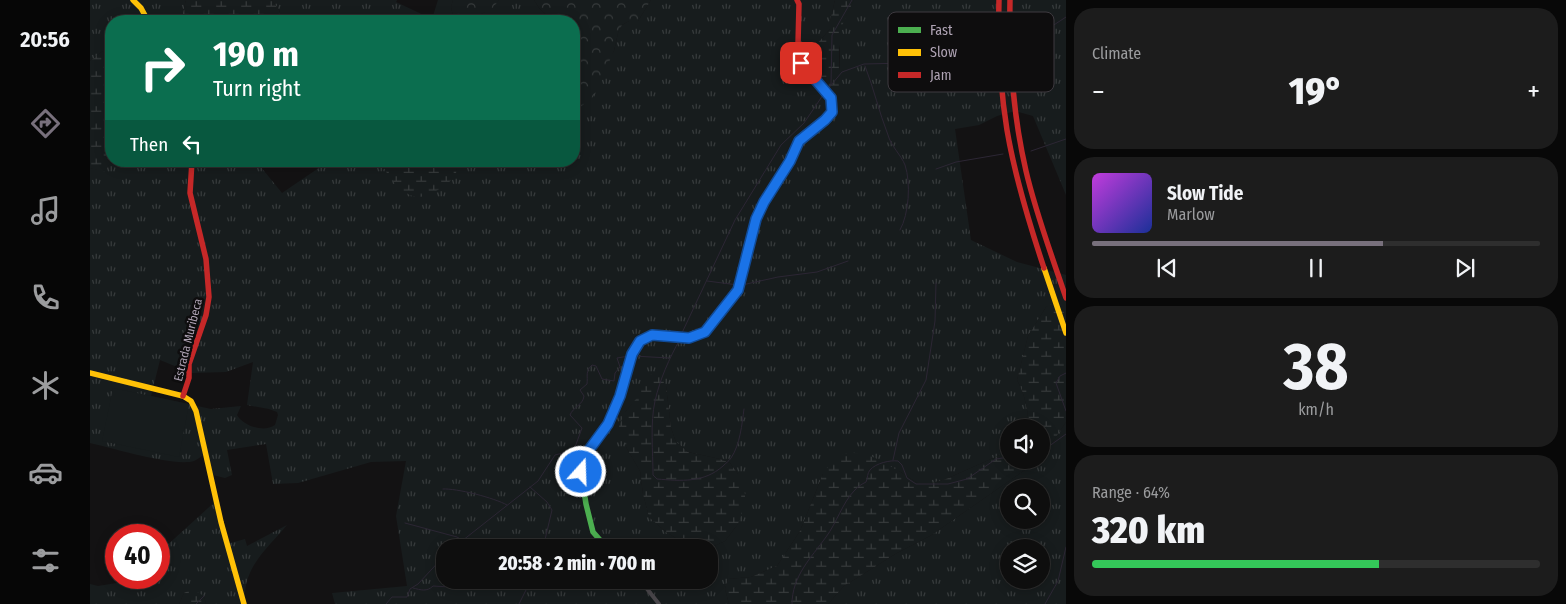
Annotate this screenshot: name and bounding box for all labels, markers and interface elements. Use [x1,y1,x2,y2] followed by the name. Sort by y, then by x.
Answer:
[888,12,1054,92] legend
[930,22,953,39] text: Fast
[20,26,70,53] text: 20:56
[213,33,299,75] text: 190 m
[130,35,195,100] icon: right
[780,42,822,84] pin
[930,44,957,61] text: Slow
[1092,44,1141,63] text: Climate
[787,49,815,77] icon: arrive
[930,67,951,84] text: Jam
[1289,68,1343,114] text: 19°
[213,75,301,102] text: Turn right
[1092,75,1105,108] text: −
[1527,75,1540,108] text: +
[28,106,63,141] icon: directions
[178,130,206,158] icon: left
[130,133,168,156] text: Then
[1167,182,1243,205] text: Slow Tide
[28,193,63,228] icon: music
[1167,205,1215,224] text: Marlow
[1153,254,1181,282] icon: previous
[1302,254,1330,282] icon: pause
[1451,254,1479,282] icon: next
[28,280,63,315] icon: phone
[171,297,205,383] street label: Estrada Muribeca
[1283,328,1349,406] text: 38
[28,368,63,403] icon: climate
[1298,400,1334,419] text: km/h
[1000,419,1050,589] map controls
[1000,419,1050,469] button: sound
[554,445,606,497] position arrow
[28,455,63,490] icon: car
[1000,479,1050,529] button: search
[1092,483,1170,502] text: Range · 64%
[1092,507,1205,553] text: 320 km
[105,524,170,589] speed limit sign: 40
[1000,539,1050,589] button: layers
[28,543,63,578] icon: filters
[498,552,656,575] text: 20:58 · 2 min · 700 m

